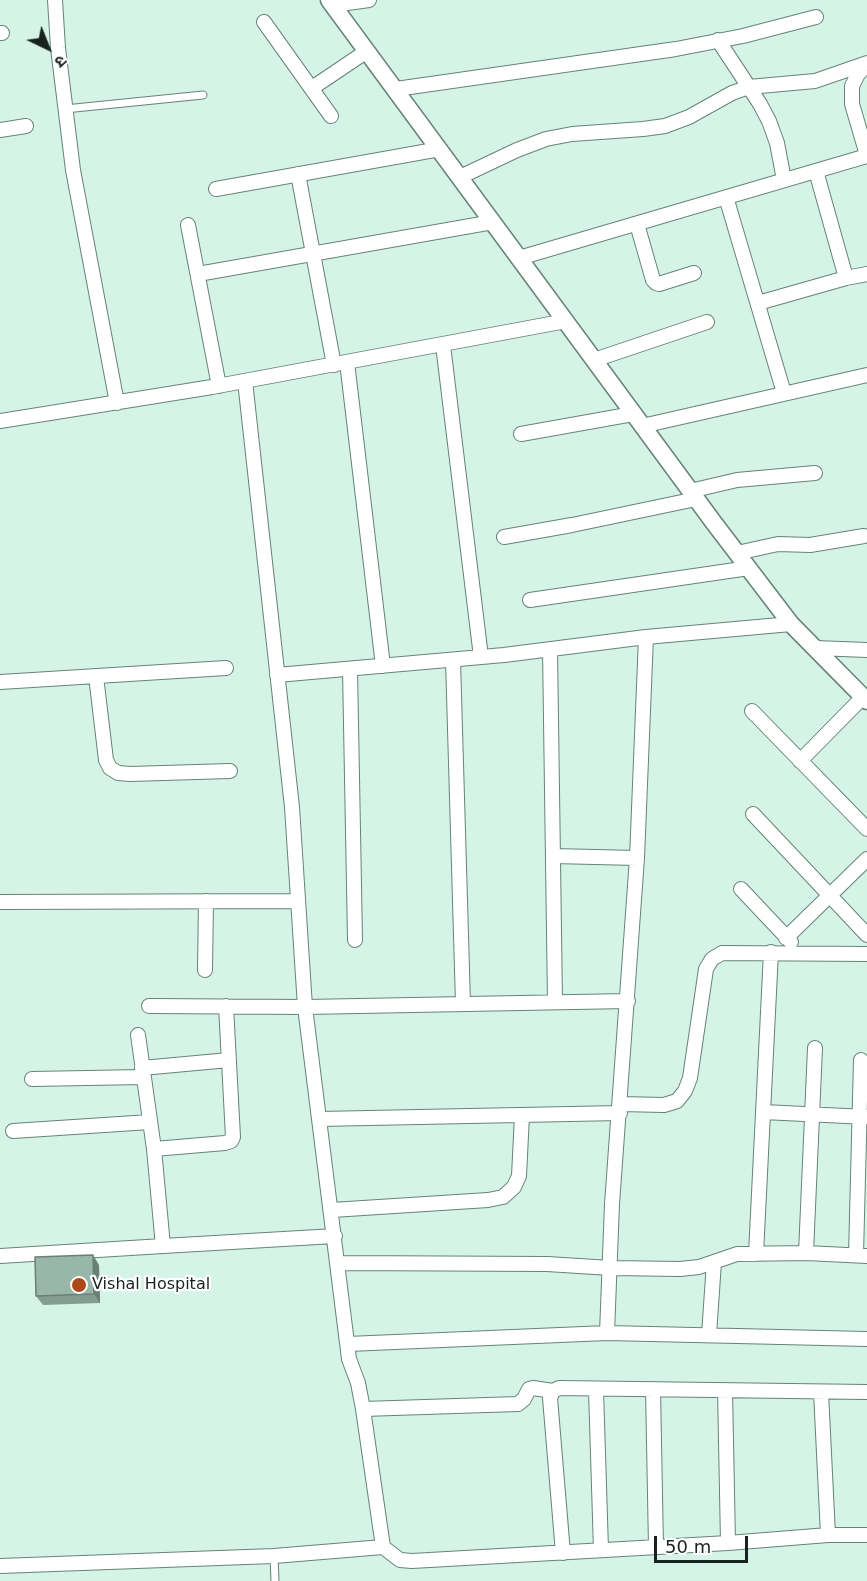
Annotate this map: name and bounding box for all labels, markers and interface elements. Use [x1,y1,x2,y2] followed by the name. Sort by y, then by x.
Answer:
[18,18,78,78] north arrow
[51,51,71,72] text: उ
[92,1275,210,1295] place label: Vishal Hospital
[70,1276,88,1294] marker: Vishal Hospital
[657,1524,752,1562] scale bar
[665,1536,711,1557] text: 50 m

